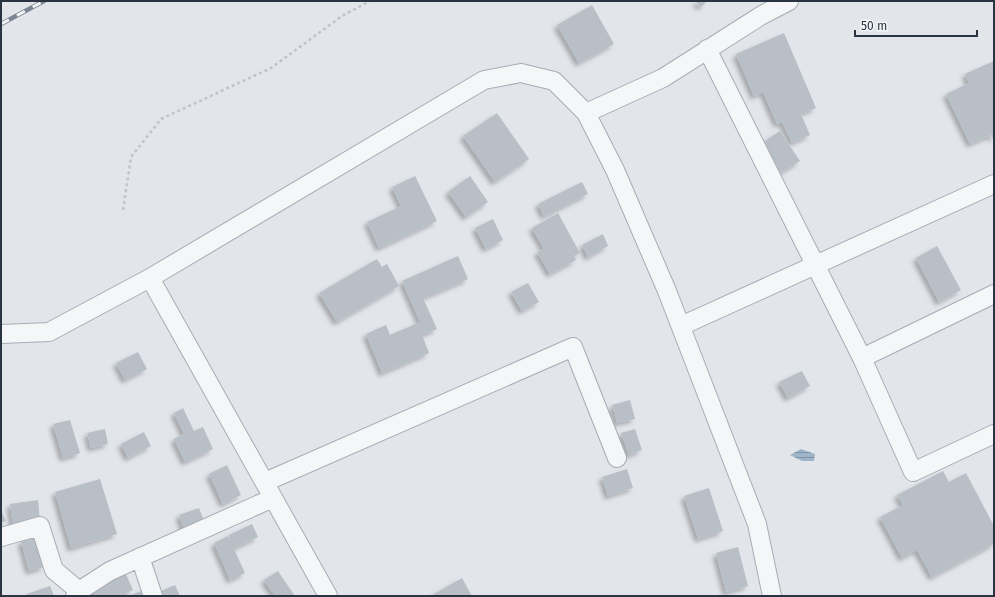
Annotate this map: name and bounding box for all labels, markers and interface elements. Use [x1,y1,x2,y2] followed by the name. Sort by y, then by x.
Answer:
[855,12,977,38] scale bar
[861,19,887,33] text: 50 m

